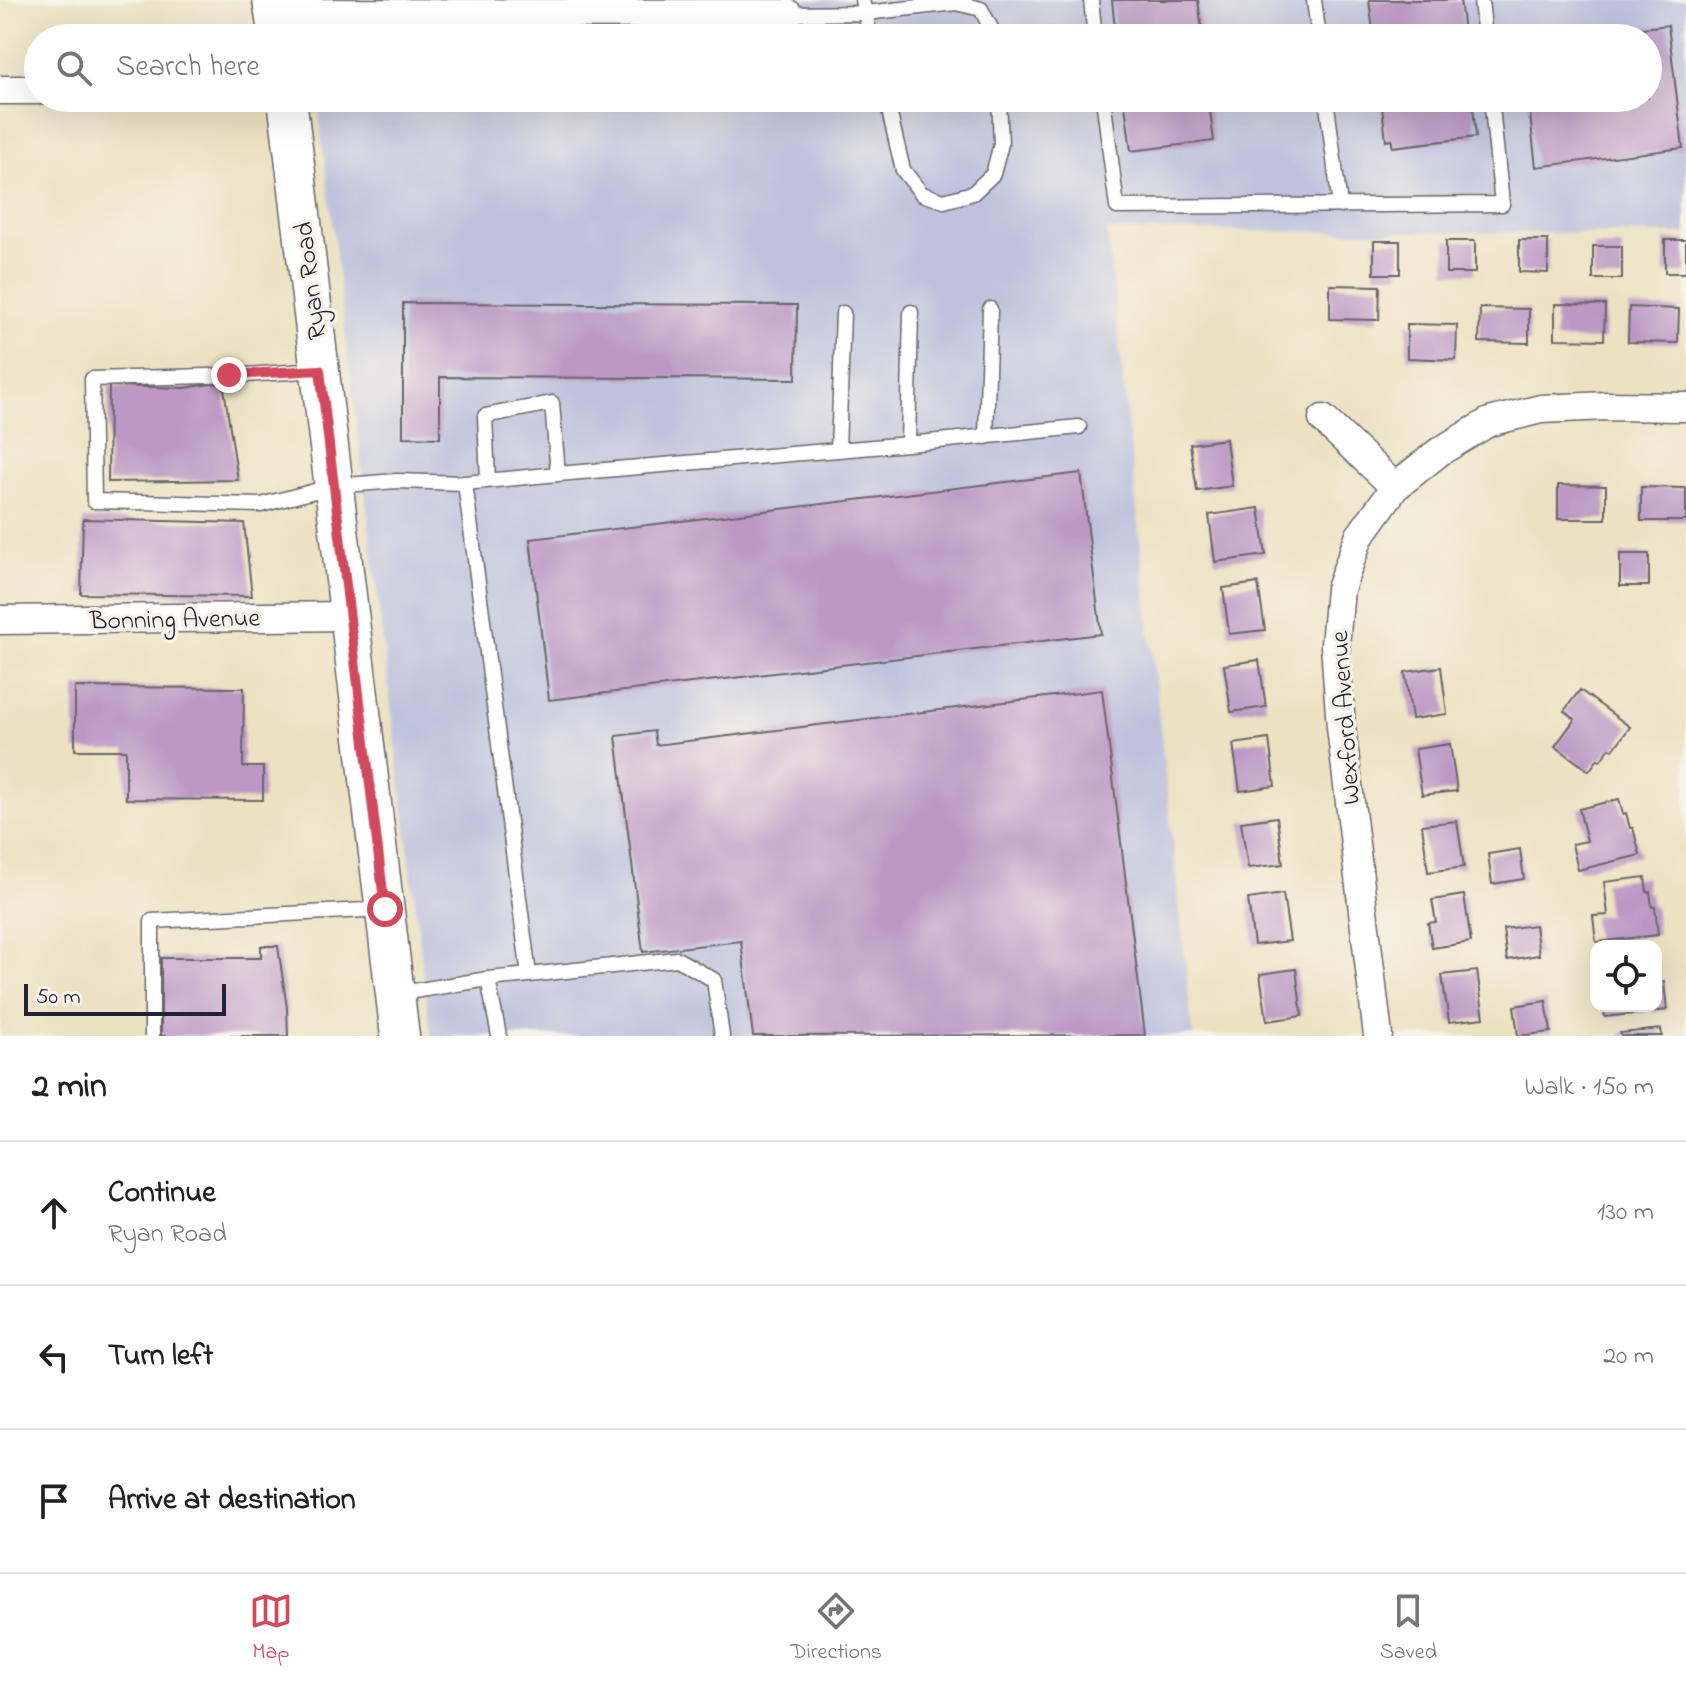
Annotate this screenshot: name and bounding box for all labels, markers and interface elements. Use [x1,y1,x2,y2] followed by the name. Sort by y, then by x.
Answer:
[24,24,1662,112] search box
[52,46,96,90] icon: search
[116,46,260,90] text: Search here
[286,219,338,342] street label: Ryan Road
[211,357,247,393] route end
[89,601,261,641] street label: Bonning Avenue
[1322,629,1372,806] street label: Wexford Avenue
[367,891,403,927] route start
[1590,940,1662,1012] map controls
[1590,940,1662,1012] button: locate
[24,980,226,1016] scale bar
[36,982,81,1014] text: 50 m
[32,1063,107,1113] text: 2 min
[1524,1069,1654,1107] text: Walk · 150 m
[108,1172,216,1216] text: Continue
[32,1191,76,1235] icon: ahead
[1597,1194,1654,1232] text: 130 m
[108,1216,227,1254] text: Ryan Road
[32,1335,76,1379] icon: left
[108,1335,213,1379] text: Turn left
[1603,1338,1654,1376] text: 20 m
[32,1479,76,1523] icon: arrive
[108,1479,356,1523] text: Arrive at destination
[249,1589,293,1669] tab: Map
[791,1589,882,1669] tab: Directions
[1380,1589,1437,1669] tab: Saved

